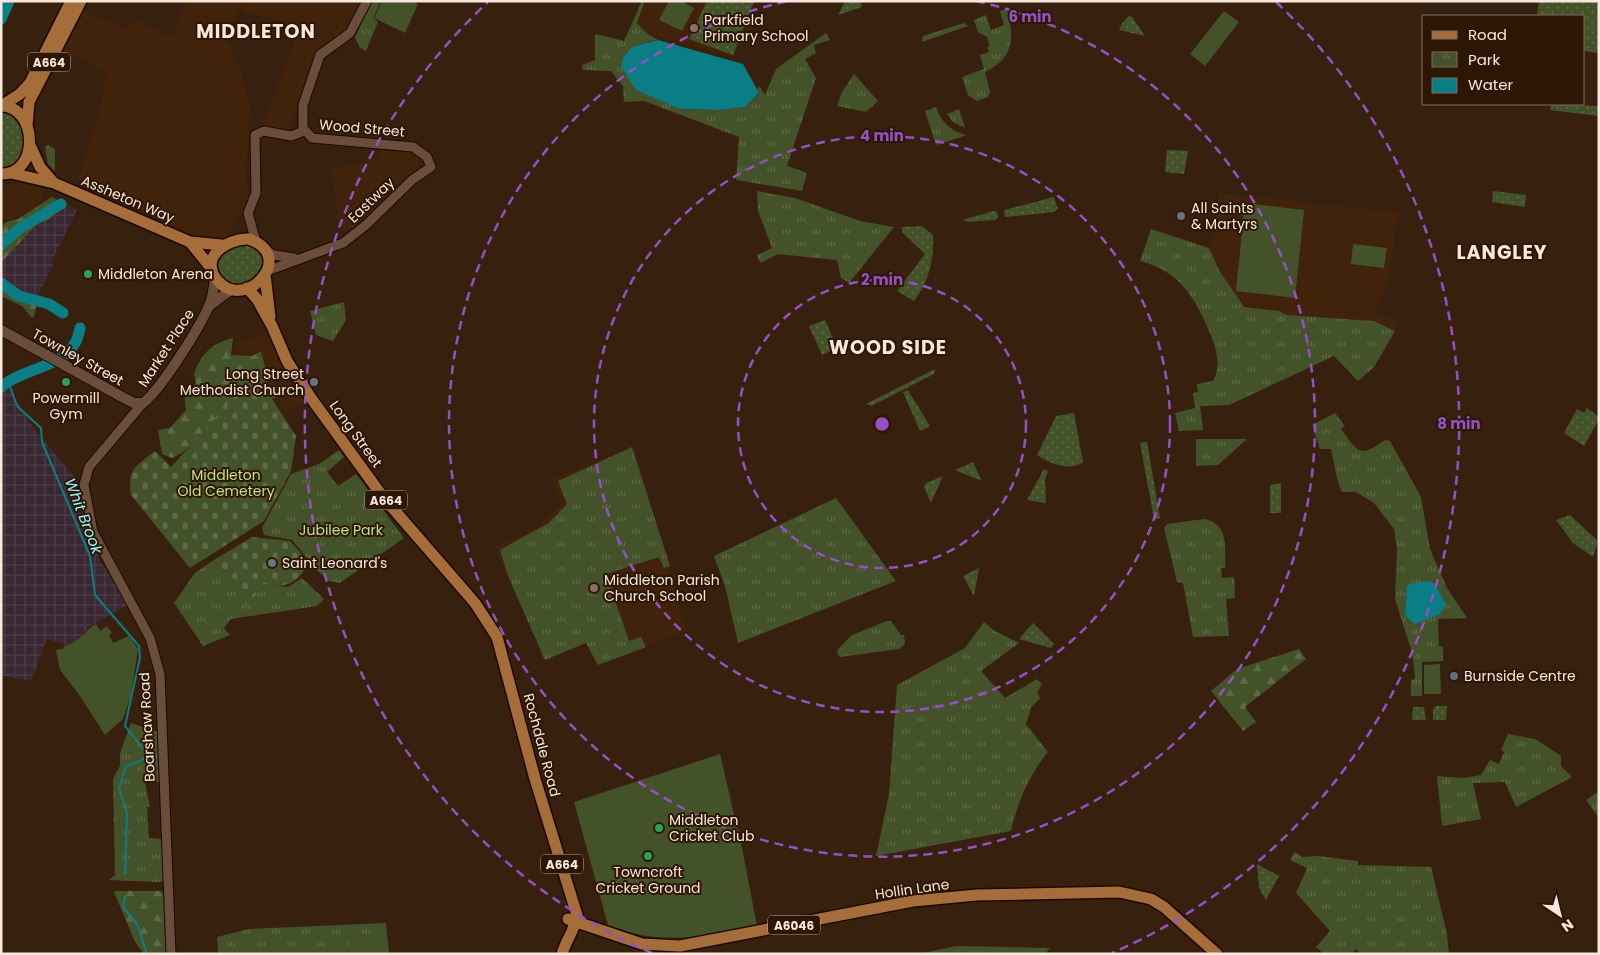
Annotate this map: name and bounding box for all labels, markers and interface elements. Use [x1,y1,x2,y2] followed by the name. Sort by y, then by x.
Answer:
[1008,6,1052,27] text: 6 min
[704,10,809,46] place label: Parkfield Primary School
[1422,15,1585,105] legend
[196,18,316,45] district label: MIDDLETON
[688,22,700,34] marker: Parkfield Primary School
[1468,24,1507,45] text: Road
[1468,49,1500,70] text: Park
[28,52,70,72] road number: A664
[1468,74,1514,95] text: Water
[318,114,406,142] street label: Wood Street
[860,125,904,146] text: 4 min
[78,170,178,228] street label: Assheton Way
[343,173,399,227] street label: Eastway
[1191,198,1257,234] place label: All Saints & Martyrs
[1175,210,1187,222] marker: All Saints & Martyrs
[1457,239,1547,266] district label: LANGLEY
[98,264,213,284] place label: Middleton Arena
[82,268,94,280] marker: Middleton Arena
[861,269,903,290] text: 2 min
[133,305,199,391] street label: Market Place
[29,324,127,390] street label: Townley Street
[829,334,947,361] district label: WOOD SIDE
[180,364,304,400] place label: Long Street Methodist Church
[60,376,72,388] marker: Powermill Gym
[308,376,320,388] marker: Long Street Methodist Church
[32,388,100,424] place label: Powermill Gym
[325,397,387,471] street label: Long Street
[1437,413,1481,434] text: 8 min
[873,415,891,433] centre of rings
[177,465,275,501] park label: Middleton Old Cemetery
[60,475,109,558] water label: Whit Brook
[365,490,407,510] road number: A664
[299,520,384,540] park label: Jubilee Park
[282,553,387,573] place label: Saint Leonard's
[266,557,278,569] marker: Saint Leonard's
[604,570,720,606] place label: Middleton Parish Church School
[588,582,600,594] marker: Middleton Parish Church School
[1464,666,1576,686] place label: Burnside Centre
[1448,670,1460,682] marker: Burnside Centre
[134,672,160,782] street label: Boarshaw Road
[519,691,565,799] street label: Rochdale Road
[669,810,754,846] place label: Middleton Cricket Club
[653,822,665,834] marker: Middleton Cricket Club
[642,850,654,862] marker: Towncroft Cricket Ground
[541,854,583,874] road number: A664
[595,862,701,898] place label: Towncroft Cricket Ground
[874,874,951,904] street label: Hollin Lane
[1535,890,1585,940] north arrow
[1557,914,1578,937] text: N
[768,916,820,934] road number: A6046

